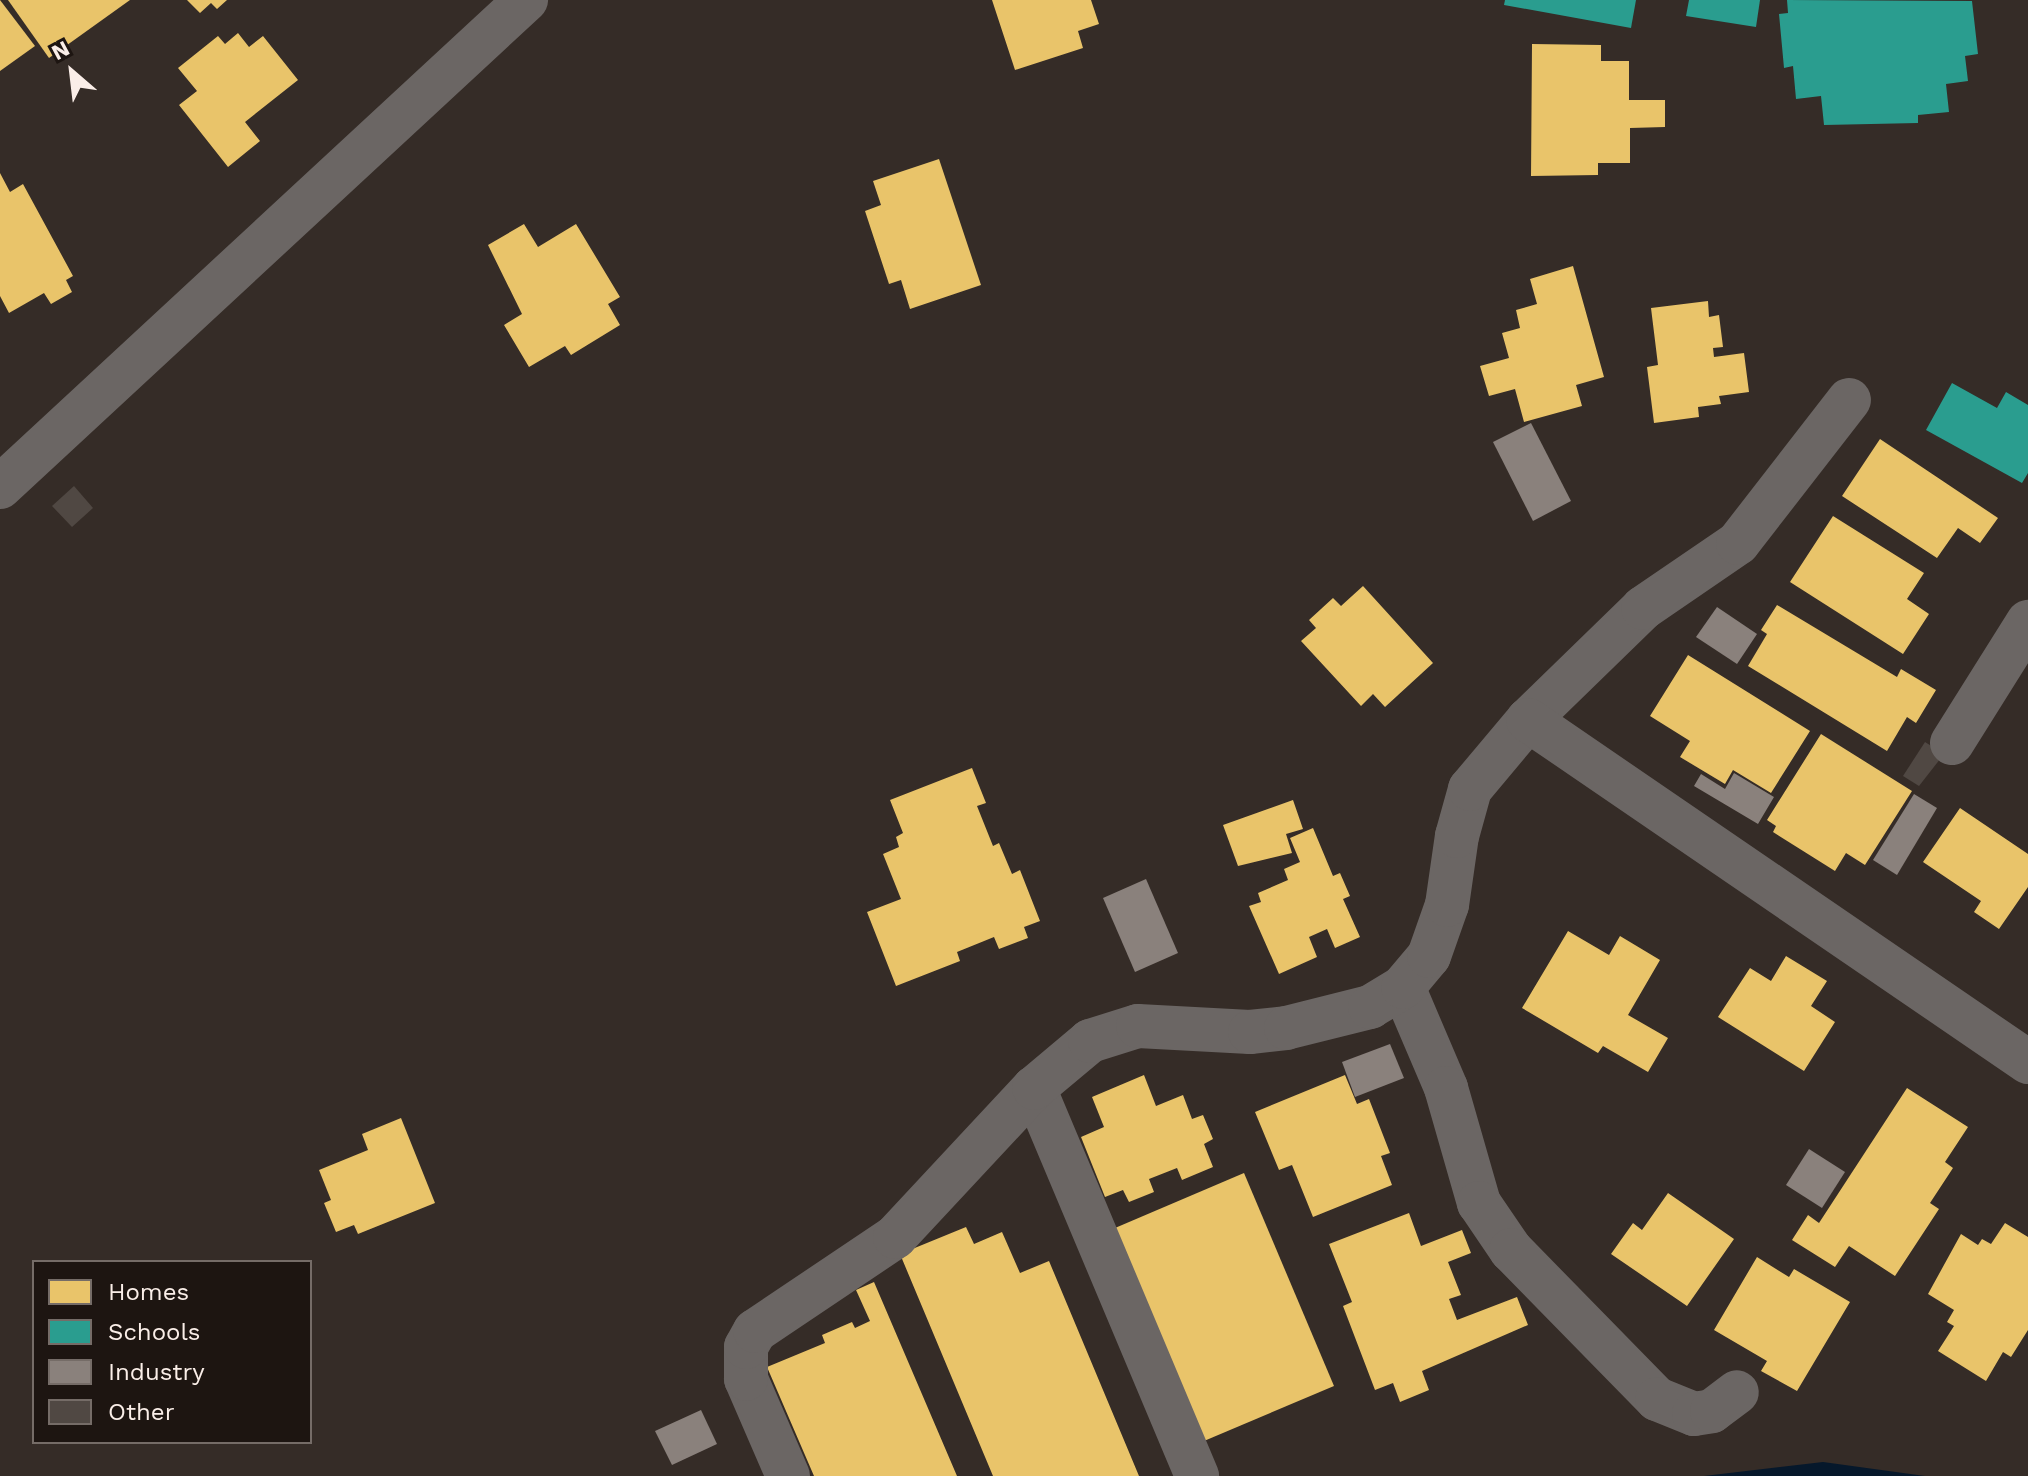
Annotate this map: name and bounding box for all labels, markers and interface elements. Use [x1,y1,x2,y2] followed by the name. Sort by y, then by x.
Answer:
[32,32,112,112] north arrow
[47,36,74,65] text: N
[32,1260,312,1444] legend
[108,1278,189,1306] text: Homes
[108,1318,200,1346] text: Schools
[108,1358,205,1386] text: Industry
[108,1398,175,1426] text: Other

